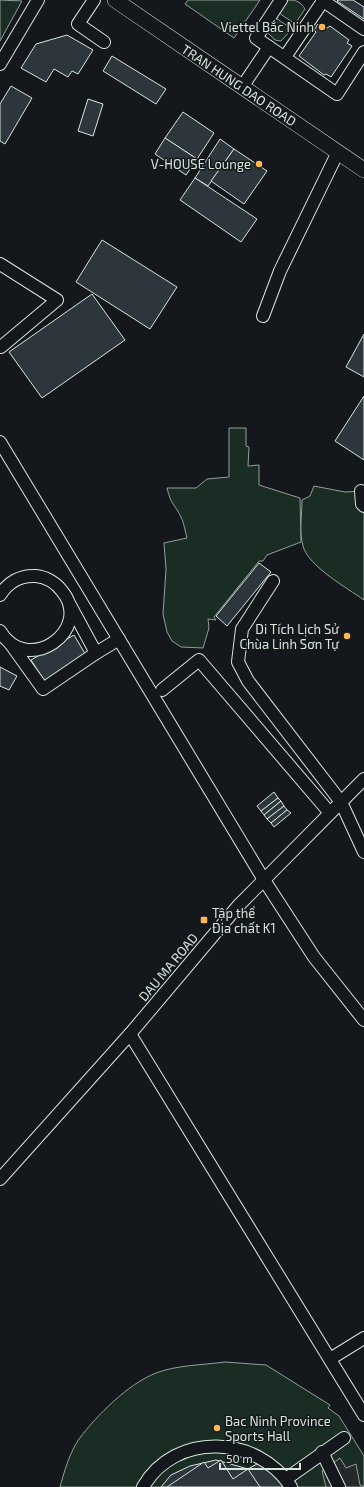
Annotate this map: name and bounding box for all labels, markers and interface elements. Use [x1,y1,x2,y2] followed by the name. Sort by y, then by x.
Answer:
[221,19,314,35] place label: Viettel Bắc Ninh
[317,22,327,32] marker: Viettel Bắc Ninh
[179,41,299,129] street label: TRAN HUNG DAO ROAD
[151,156,251,172] place label: V-HOUSE Lounge
[254,159,264,169] marker: V-HOUSE Lounge
[240,621,340,652] place label: Di Tích Lịch Sử Chùa Linh Sơn Tự
[342,631,352,641] marker: Di Tích Lịch Sử Chùa Linh Sơn Tự
[212,905,276,936] place label: Tập thể Địa chất K1
[199,915,209,925] marker: Tập thể Địa chất K1
[135,930,201,1004] street label: DAU MA ROAD
[225,1413,331,1444] place label: Bac Ninh Province Sports Hall
[212,1423,222,1433] marker: Bac Ninh Province Sports Hall
[220,1445,300,1471] scale bar
[226,1451,253,1465] text: 50 m

